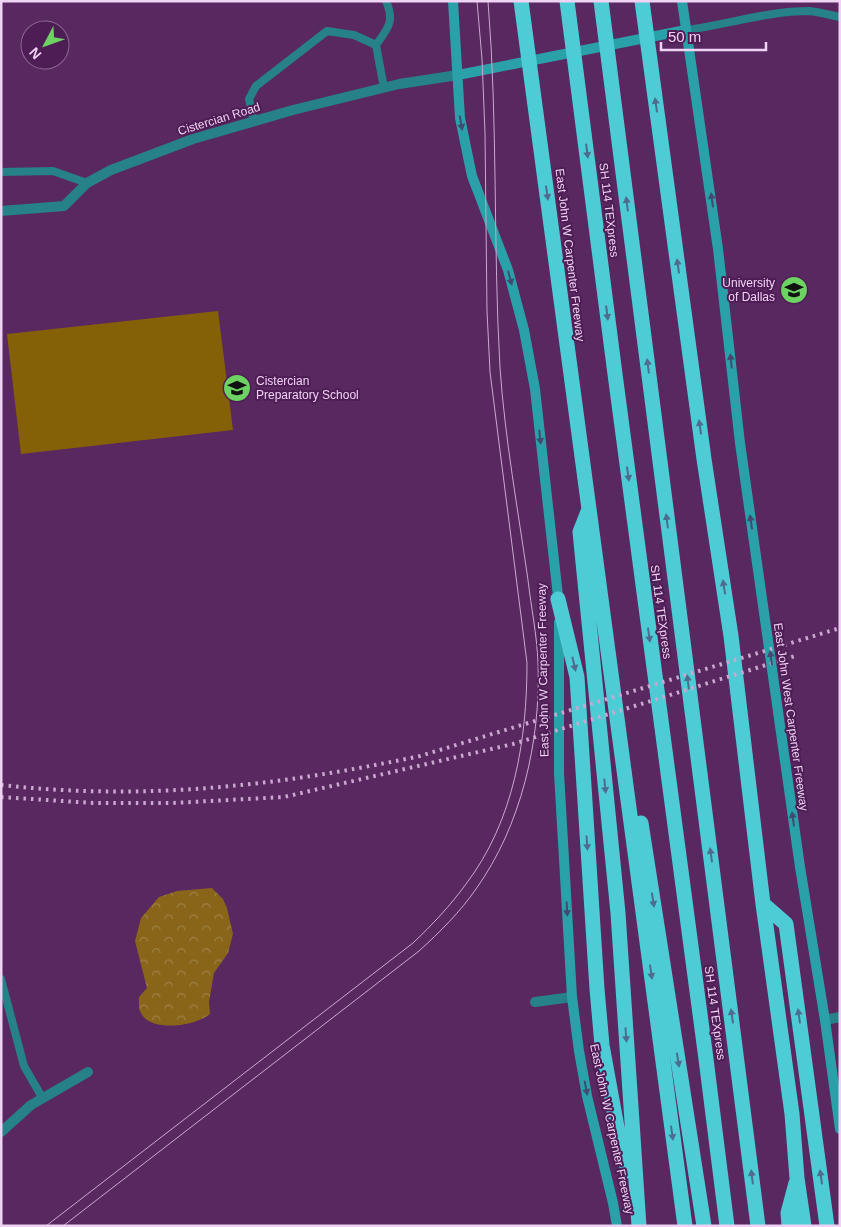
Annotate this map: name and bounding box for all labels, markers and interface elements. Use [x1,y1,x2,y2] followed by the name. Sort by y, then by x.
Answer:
[20,20,70,70] north arrow
[661,20,766,52] scale bar
[668,28,701,45] text: 50 m
[26,44,45,63] text: N
[652,96,660,112] one-way arrow
[176,100,262,138] street label: Cistercian Road
[458,116,466,132] one-way arrow
[583,144,591,160] one-way arrow
[596,162,622,258] street label: SH 114 TEXpress
[552,168,588,342] street label: East John W Carpenter Freeway
[543,185,551,201] one-way arrow
[707,191,715,207] one-way arrow
[623,196,631,212] one-way arrow
[674,257,682,273] one-way arrow
[506,271,514,286] one-way arrow
[779,275,809,305] school or university icon: University of Dallas
[722,276,775,304] place label: University of Dallas
[603,305,611,321] one-way arrow
[727,353,735,369] one-way arrow
[644,357,652,373] one-way arrow
[222,373,252,403] school or university icon: Cistercian Preparatory School
[256,374,359,402] place label: Cistercian Preparatory School
[696,418,704,434] one-way arrow
[536,430,544,446] one-way arrow
[624,466,632,482] one-way arrow
[663,513,671,529] one-way arrow
[747,514,755,530] one-way arrow
[647,564,675,660] street label: SH 114 TEXpress
[720,579,728,595] one-way arrow
[534,583,552,757] street label: East John W Carpenter Freeway
[771,622,811,812] street label: East John West Carpenter Freeway
[645,627,653,643] one-way arrow
[766,650,774,666] one-way arrow
[570,656,578,671] one-way arrow
[684,674,692,690] one-way arrow
[601,778,609,794] one-way arrow
[789,811,797,827] one-way arrow
[584,835,592,851] one-way arrow
[707,847,715,863] one-way arrow
[650,892,658,908] one-way arrow
[563,902,571,918] one-way arrow
[647,964,655,980] one-way arrow
[701,965,729,1061] street label: SH 114 TEXpress
[728,1008,736,1024] one-way arrow
[794,1008,802,1024] one-way arrow
[622,1027,630,1043] one-way arrow
[587,1042,637,1216] street label: East John W Carpenter Freeway
[675,1053,683,1069] one-way arrow
[582,1081,590,1096] one-way arrow
[668,1125,676,1141] one-way arrow
[748,1169,756,1185] one-way arrow
[816,1169,824,1185] one-way arrow

